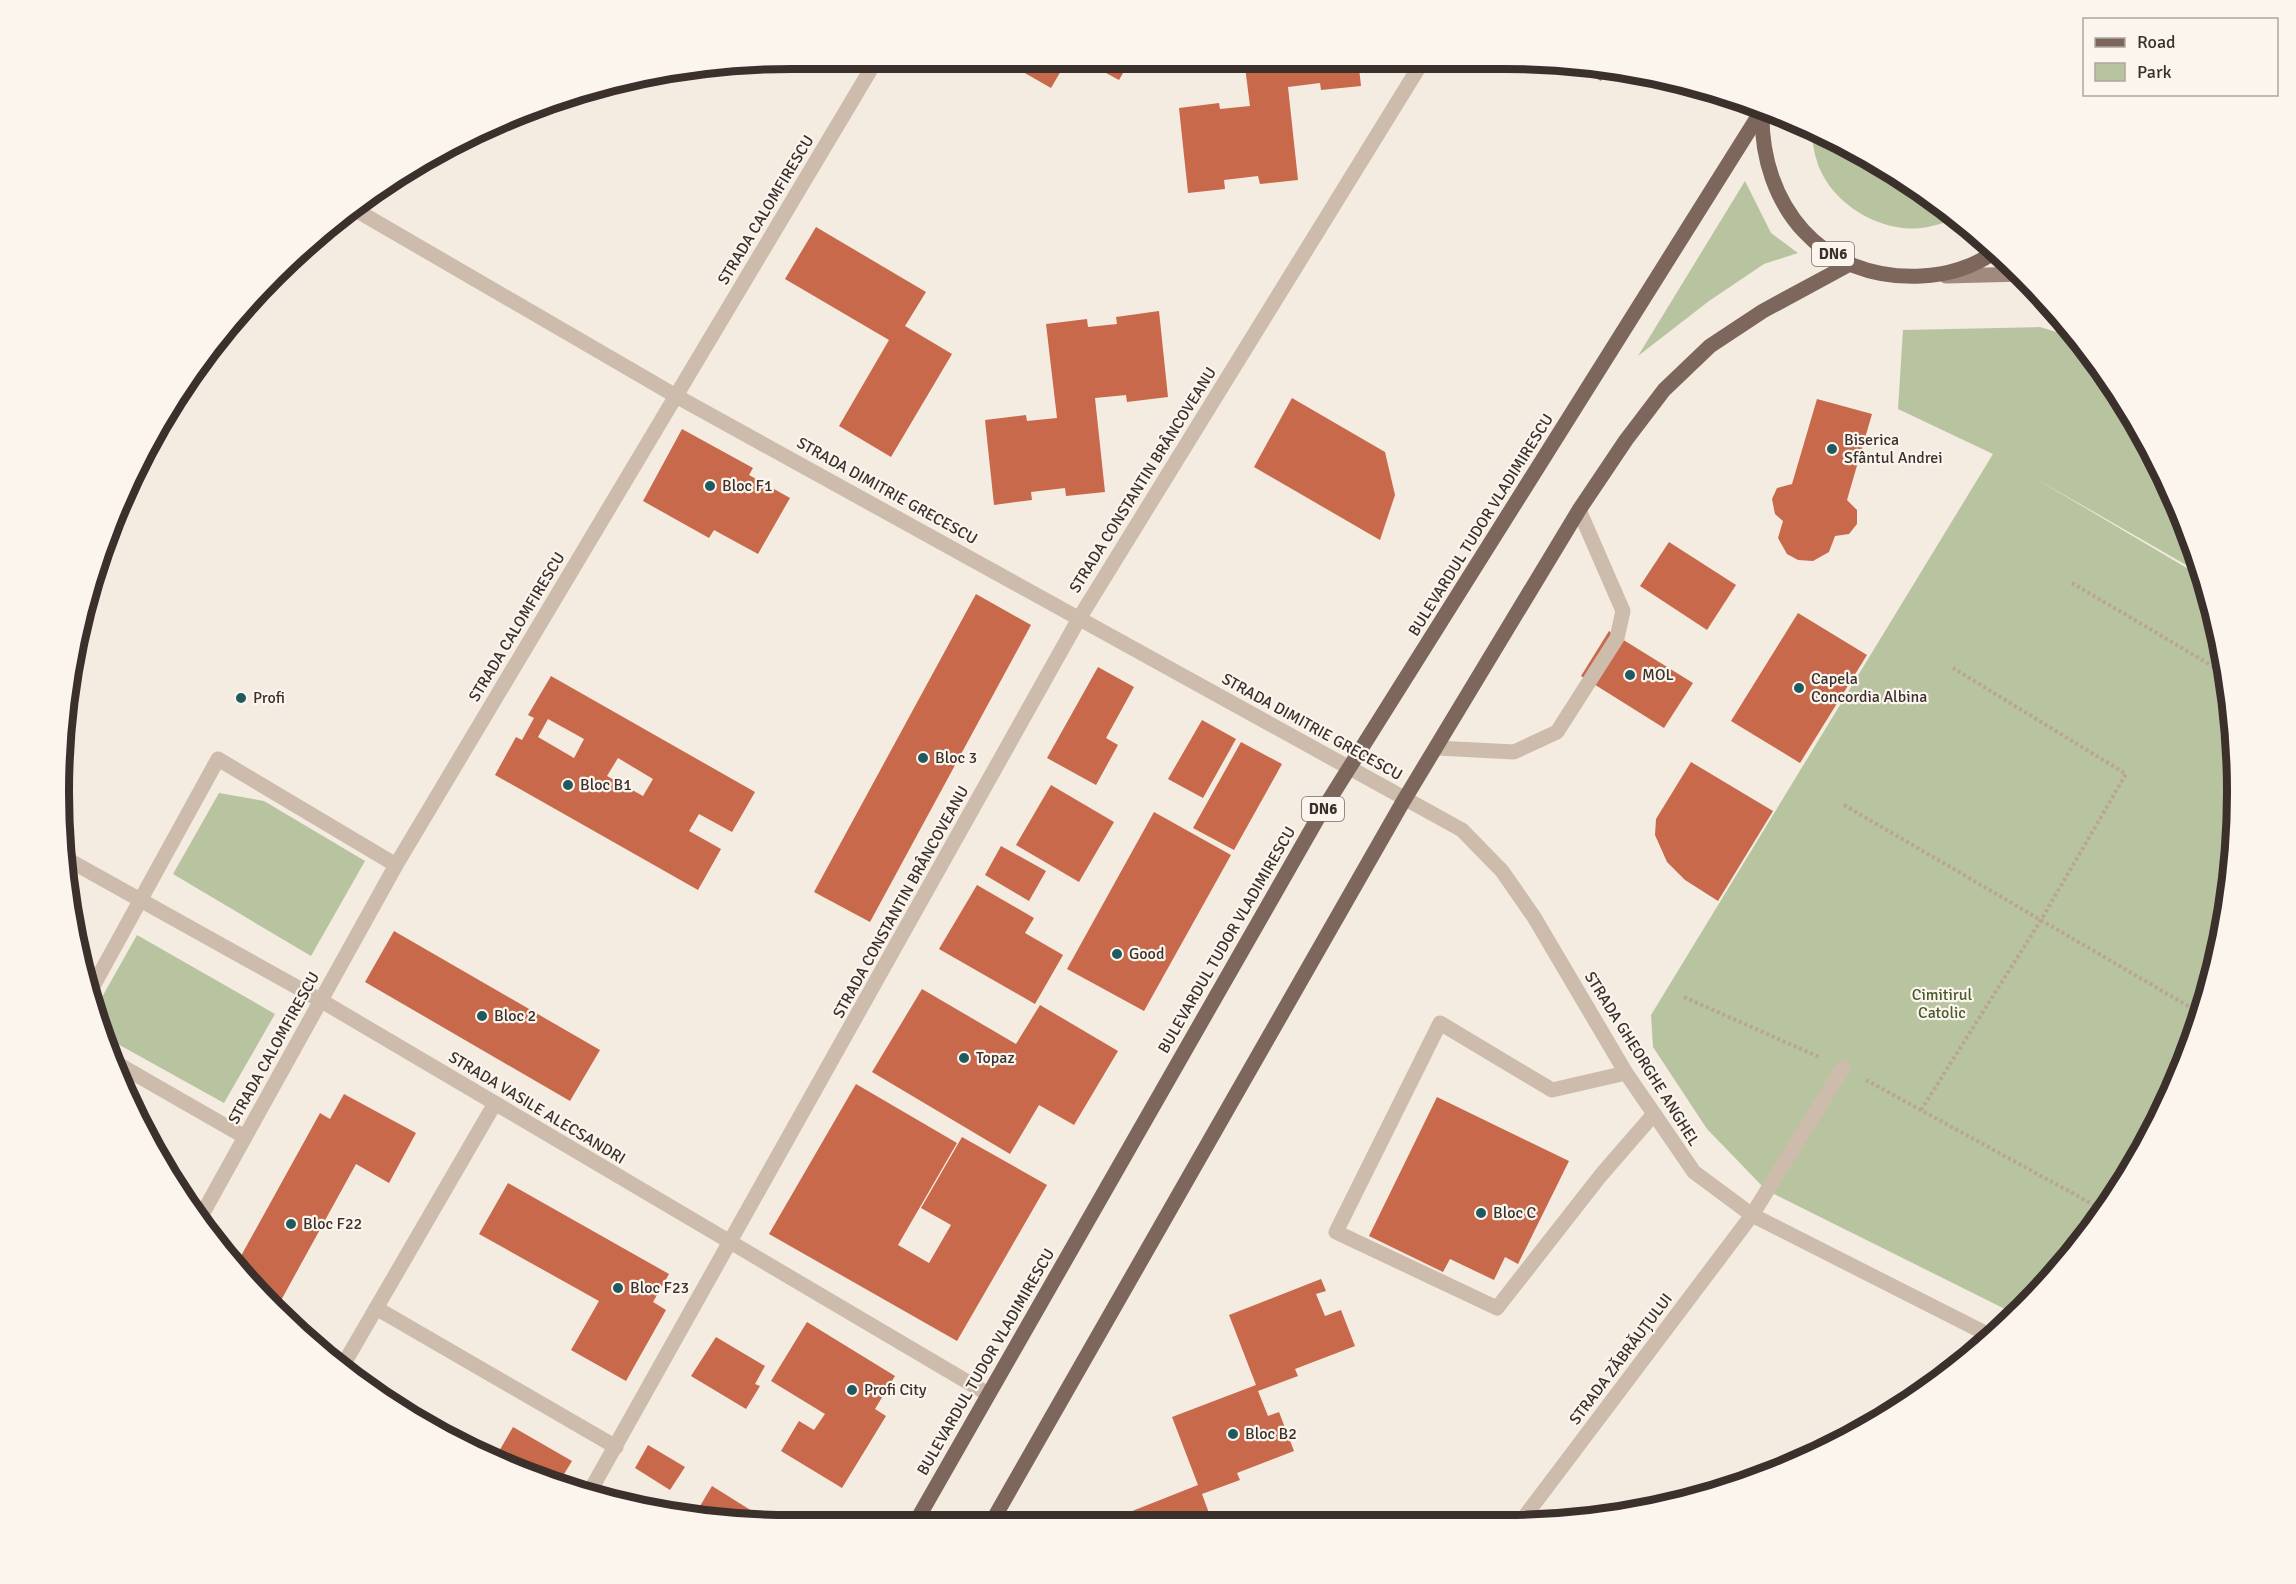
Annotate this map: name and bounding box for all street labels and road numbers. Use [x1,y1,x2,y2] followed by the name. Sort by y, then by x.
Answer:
[713,132,819,288] street label: STRADA CALOMFIRESCU
[1812,242,1854,266] road number: DN6
[1065,363,1221,597] street label: STRADA CONSTANTIN BRÂNCOVEANU
[1404,410,1558,640] street label: BULEVARDUL TUDOR VLADIMIRESCU
[793,433,981,549] street label: STRADA DIMITRIE GRECESCU
[464,549,570,705] street label: STRADA CALOMFIRESCU
[1218,669,1406,785] street label: STRADA DIMITRIE GRECESCU
[829,782,973,1022] street label: STRADA CONSTANTIN BRÂNCOVEANU
[1302,797,1344,821] road number: DN6
[1154,823,1300,1057] street label: BULEVARDUL TUDOR VLADIMIRESCU
[224,968,324,1128] street label: STRADA CALOMFIRESCU
[1580,968,1704,1150] street label: STRADA GHEORGHE ANGHEL
[445,1047,629,1169] street label: STRADA VASILE ALECSANDRI
[913,1245,1059,1479] street label: BULEVARDUL TUDOR VLADIMIRESCU
[1565,1289,1677,1429] street label: STRADA ZĂBRĂUȚULUI

